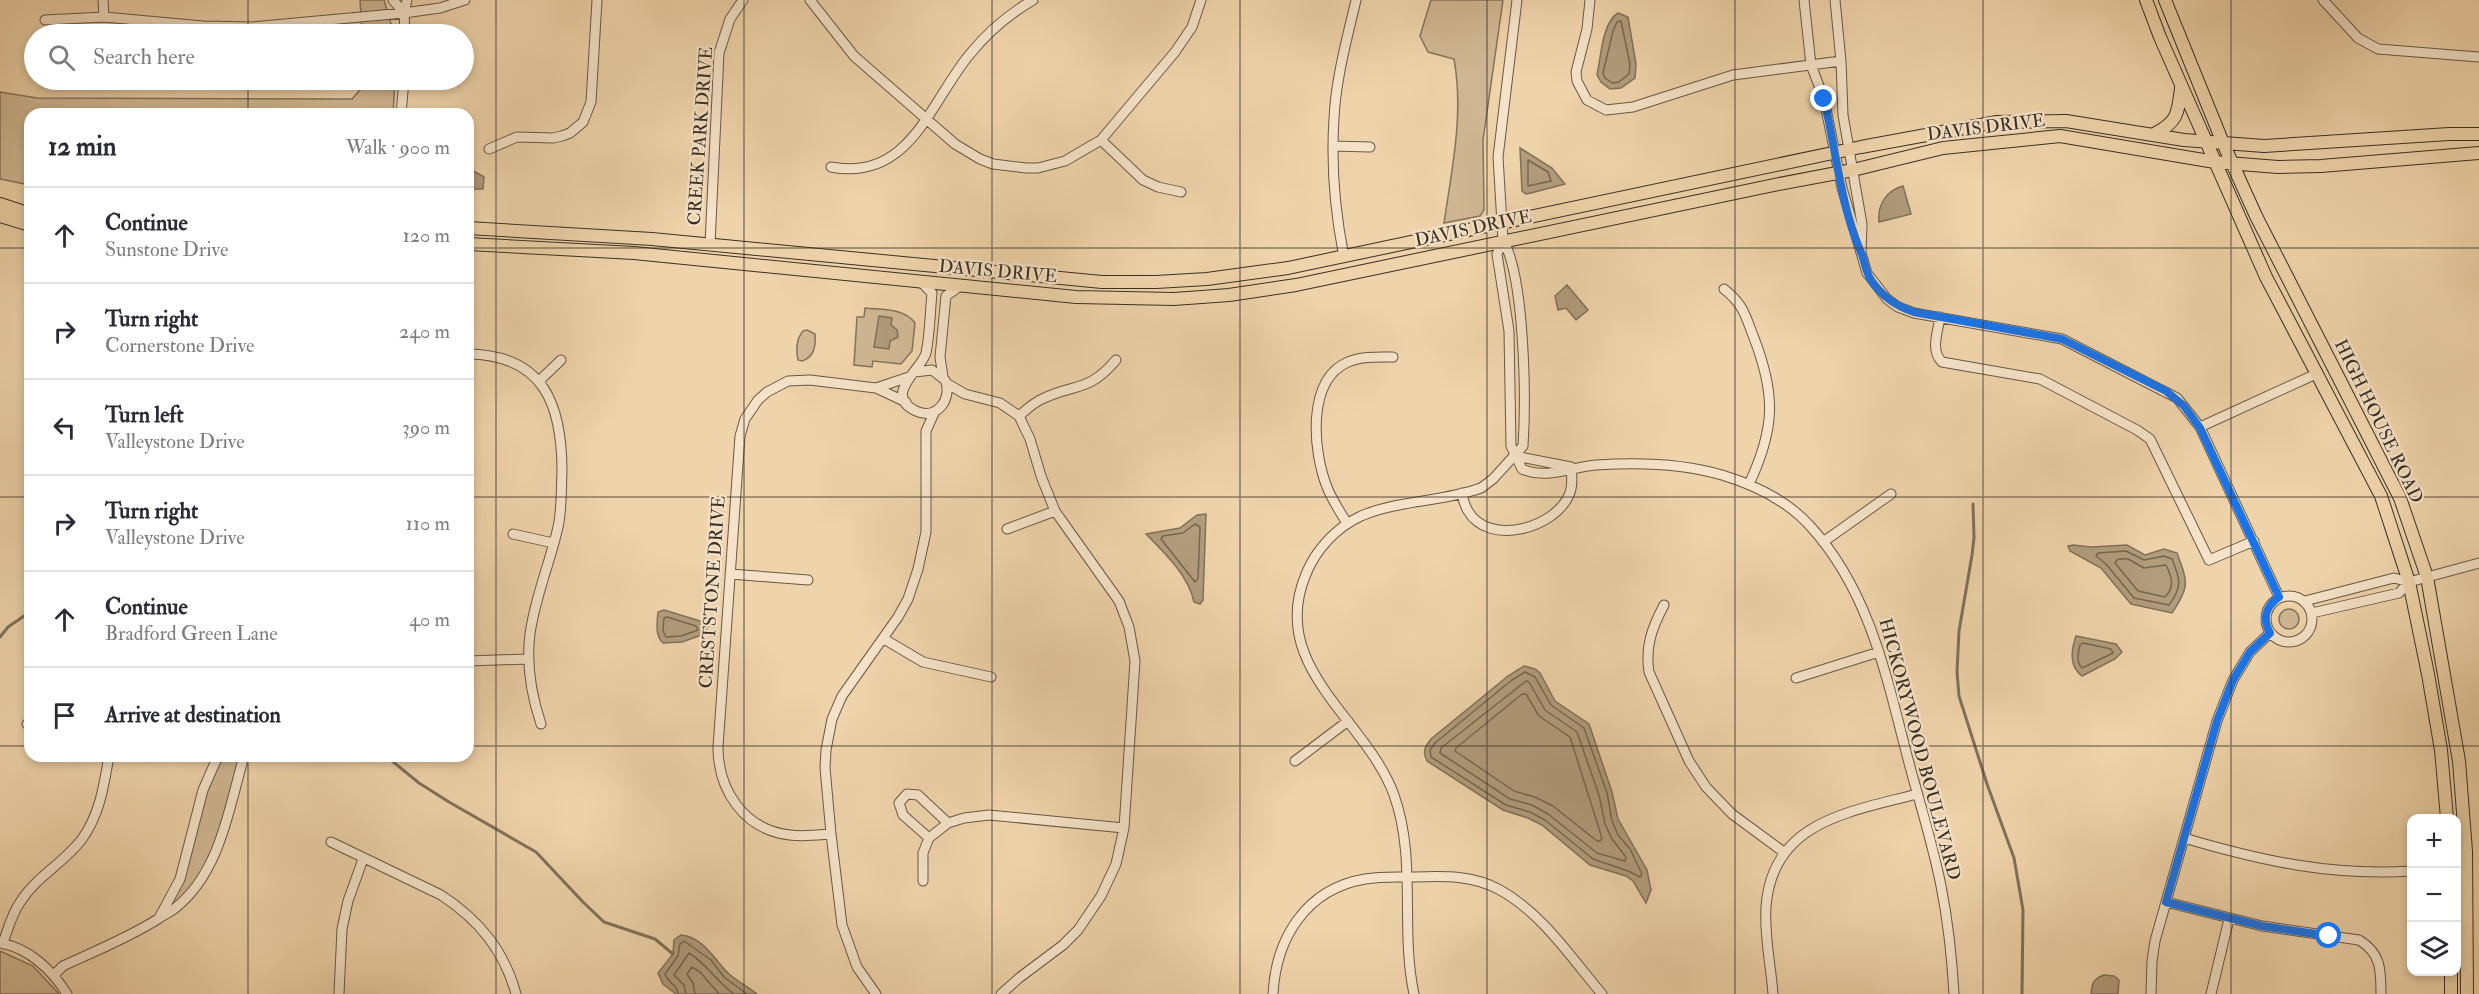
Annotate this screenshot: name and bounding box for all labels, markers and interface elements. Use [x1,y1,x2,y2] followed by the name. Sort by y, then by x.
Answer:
[24,24,474,90] search box
[45,41,78,74] icon: search
[93,43,195,71] text: Search here
[683,46,718,226] street label: CREEK PARK DRIVE
[1810,85,1836,111] route end
[1926,109,2046,146] street label: DAVIS DRIVE
[48,131,116,163] text: 12 min
[346,135,450,160] text: Walk · 900 m
[1413,205,1534,252] street label: DAVIS DRIVE
[105,209,188,237] text: Continue
[48,219,81,252] icon: ahead
[403,223,450,248] text: 120 m
[105,237,228,262] text: Sunstone Drive
[938,255,1058,288] street label: DAVIS DRIVE
[105,305,198,333] text: Turn right
[48,315,81,348] icon: right
[399,319,450,344] text: 240 m
[105,333,254,358] text: Cornerstone Drive
[2329,335,2428,507] street label: HIGH HOUSE ROAD
[105,401,184,429] text: Turn left
[48,411,81,444] icon: left
[402,415,450,440] text: 390 m
[105,429,245,454] text: Valleystone Drive
[694,495,731,689] street label: CRESTSTONE DRIVE
[105,497,198,525] text: Turn right
[48,507,81,540] icon: right
[406,511,450,536] text: 110 m
[105,525,245,550] text: Valleystone Drive
[105,593,188,621] text: Continue
[48,603,81,636] icon: ahead
[409,607,450,632] text: 40 m
[1873,616,1966,883] street label: HICKORYWOOD BOULEVARD
[105,621,278,646] text: Bradford Green Lane
[48,699,81,732] icon: arrive
[105,701,281,729] text: Arrive at destination
[2407,814,2461,976] map controls
[2407,814,2461,868] button: +
[2407,868,2461,922] button: −
[2315,922,2341,948] route start
[2407,922,2461,976] button: layers

